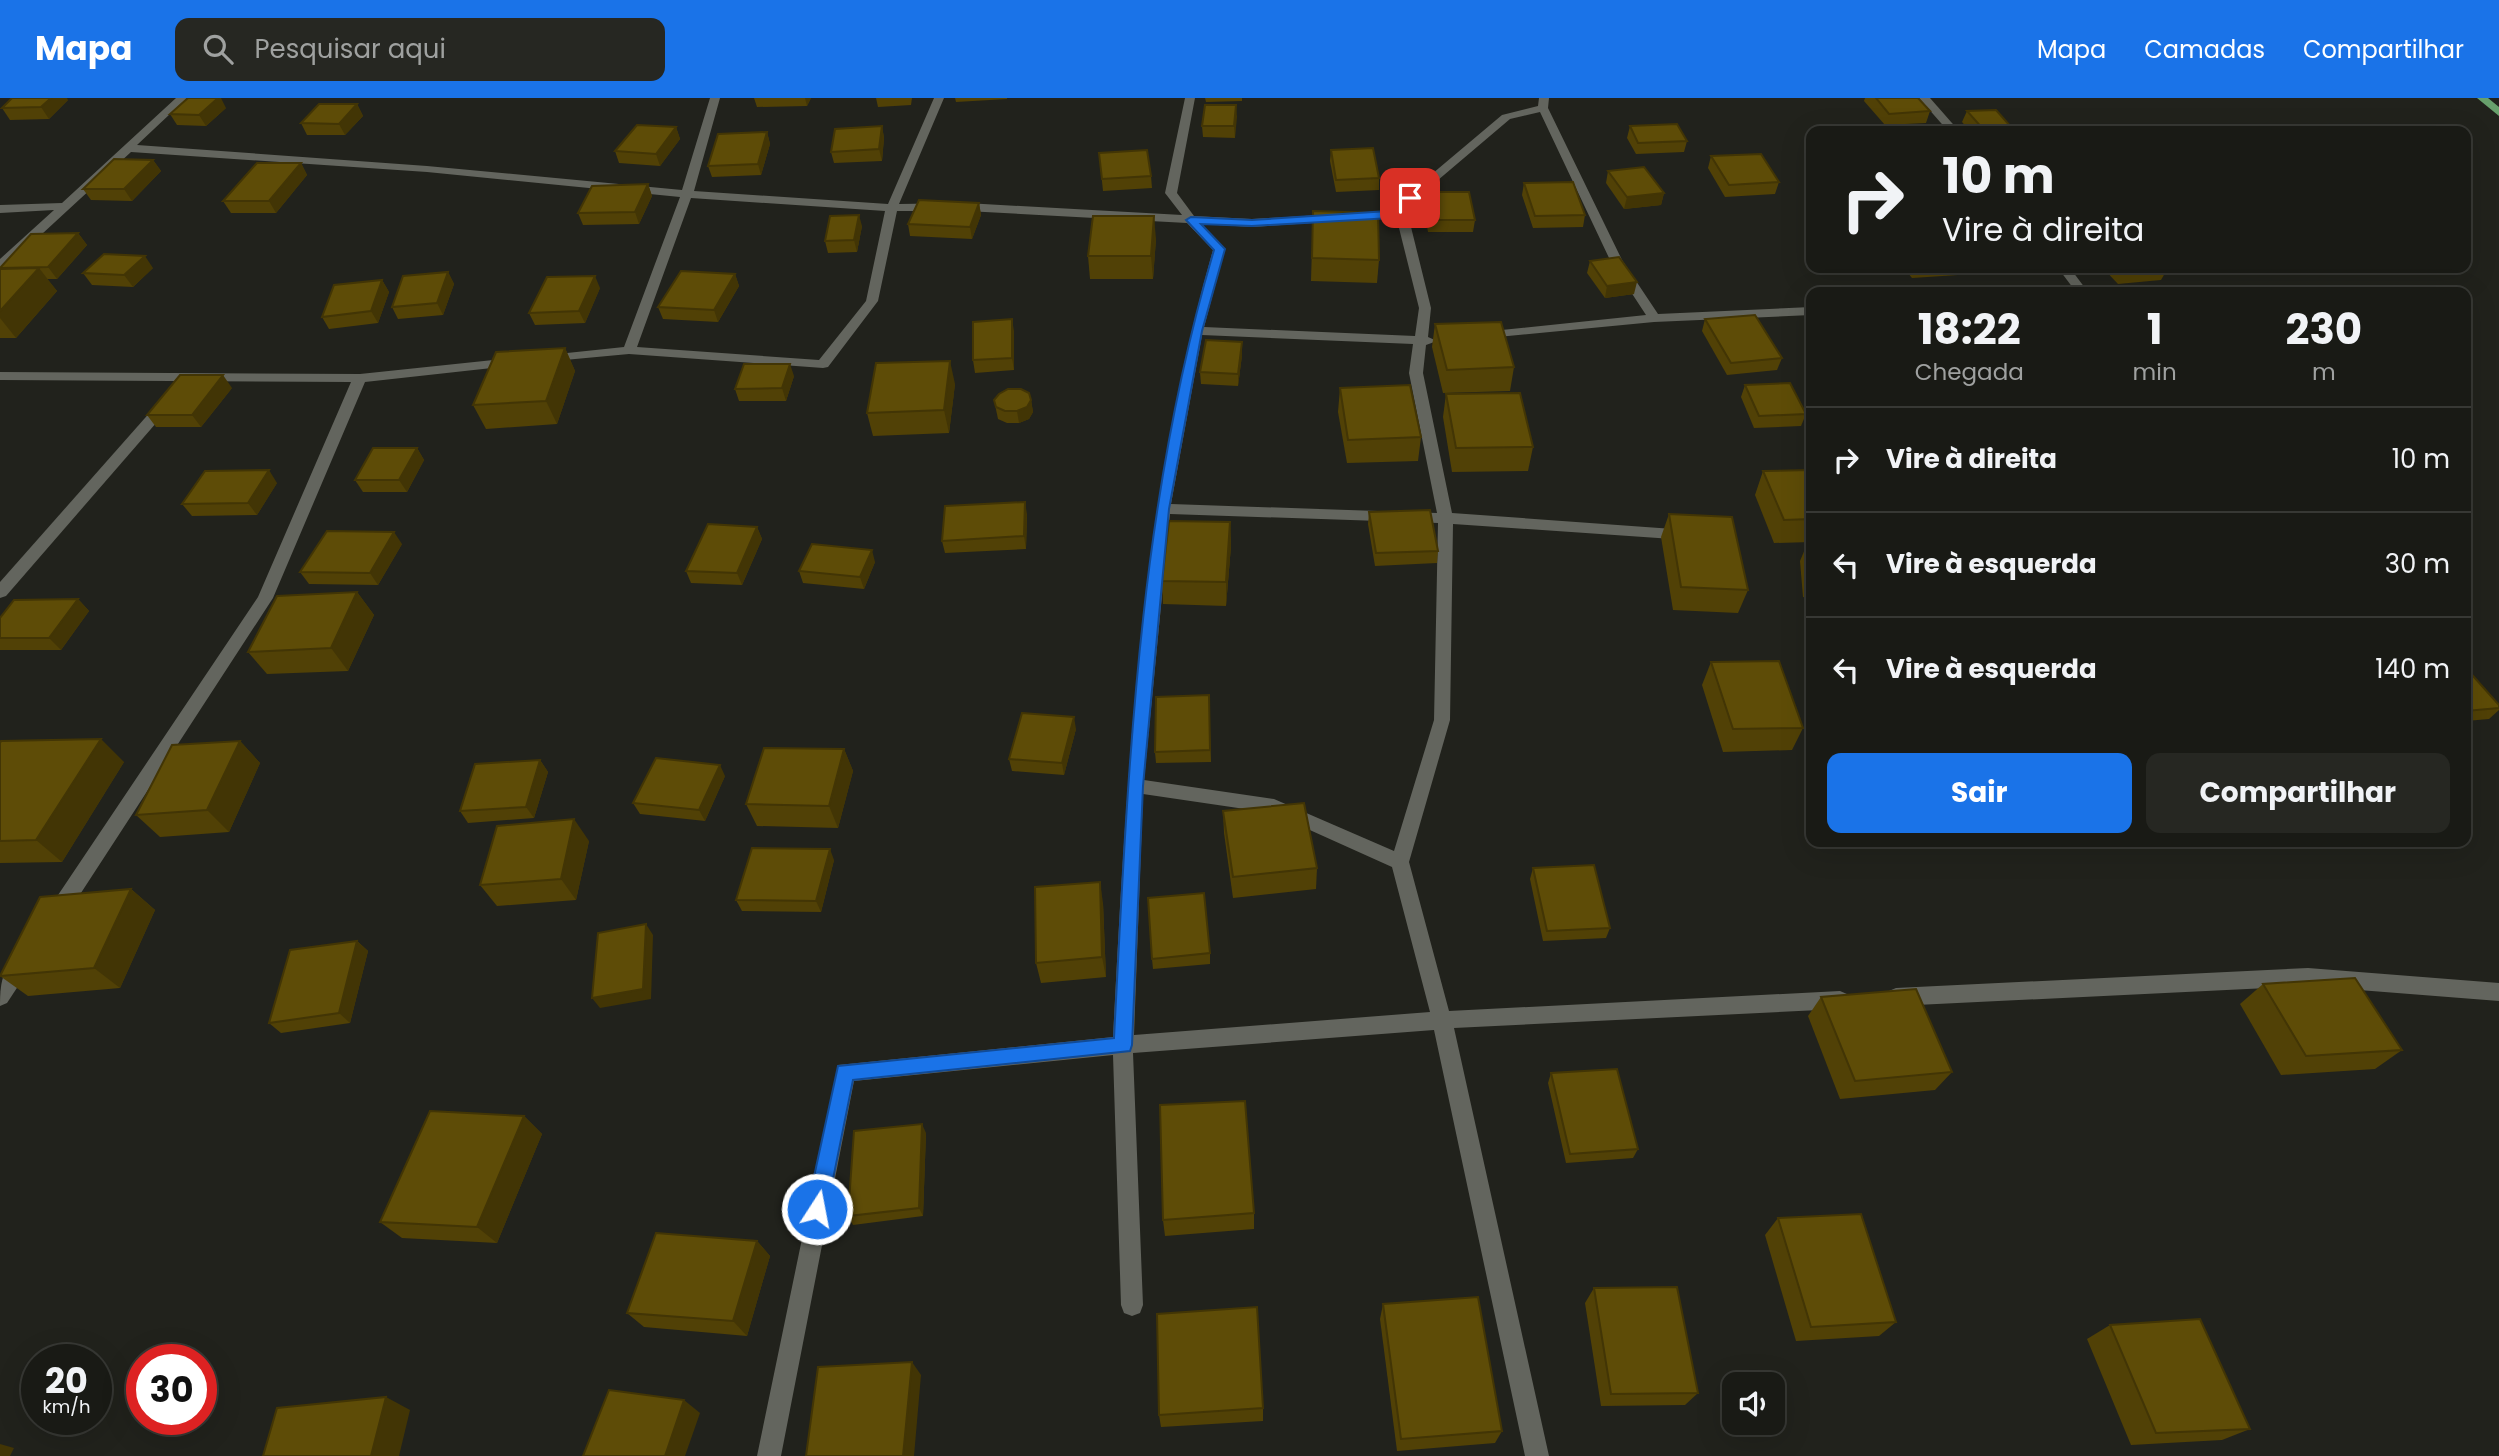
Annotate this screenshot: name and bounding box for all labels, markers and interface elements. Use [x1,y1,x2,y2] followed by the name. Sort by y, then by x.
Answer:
[175,18,665,81] search box
[35,25,133,72] text: Mapa
[199,30,237,68] icon: search
[255,31,446,67] text: Pesquisar aqui
[2037,33,2106,66] text: Mapa
[2144,33,2265,66] text: Camadas
[2303,33,2464,66] text: Compartilhar
[1942,142,2055,210] text: 10 m
[1827,154,1918,245] icon: right
[1380,168,1440,228] pin
[1391,179,1429,217] icon: arrive
[1942,207,2144,252] text: Vire à direita
[1918,300,2021,359] text: 18:22
[2147,300,2162,359] text: 1
[2285,300,2362,359] text: 230
[1915,356,2024,388] text: Chegada
[2133,356,2177,388] text: min
[2312,356,2336,388] text: m
[1827,441,1865,479] icon: right
[1886,441,2057,477] text: Vire à direita
[2392,441,2450,477] text: 10 m
[1827,546,1865,584] icon: left
[1886,546,2097,582] text: Vire à esquerda
[2385,546,2450,582] text: 30 m
[1827,651,1865,689] icon: left
[1886,651,2097,687] text: Vire à esquerda
[2375,651,2450,687] text: 140 m
[1827,753,2132,833] button: Sair
[2146,753,2450,833] button: Compartilhar
[780,1172,854,1246] position arrow
[126,1344,217,1435] speed limit sign: 30
[45,1356,88,1405] text: 20
[1722,1372,1785,1435] map controls
[1722,1372,1785,1435] button: sound
[43,1394,90,1419] text: km/h

